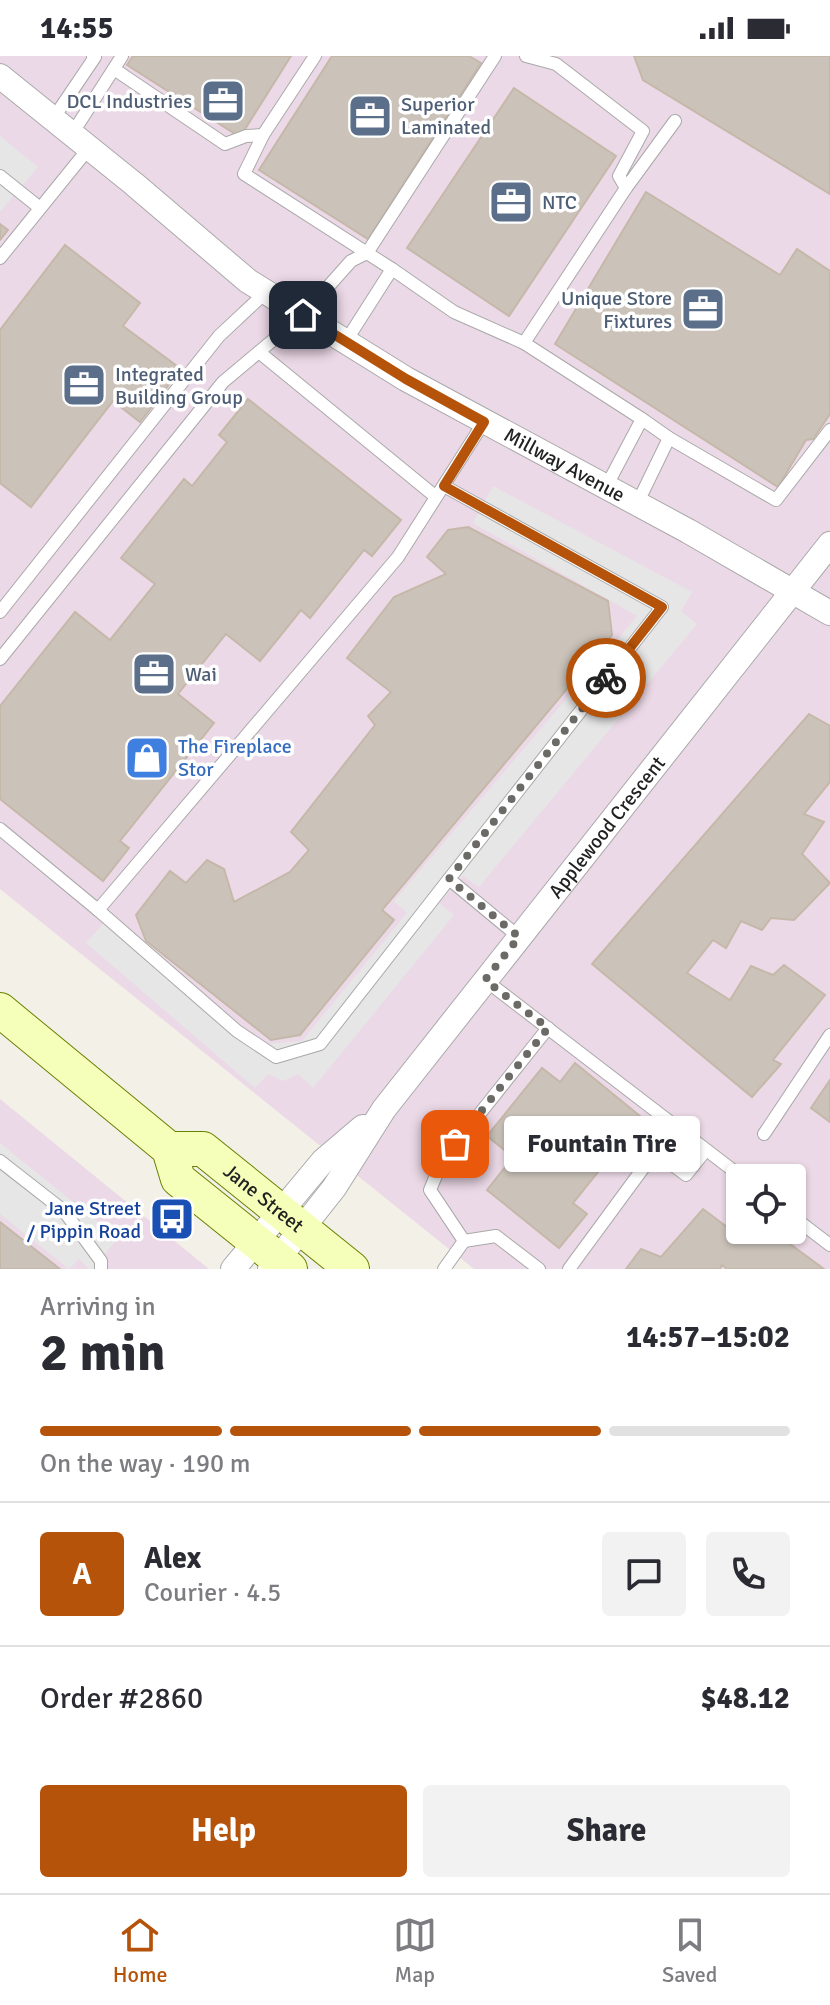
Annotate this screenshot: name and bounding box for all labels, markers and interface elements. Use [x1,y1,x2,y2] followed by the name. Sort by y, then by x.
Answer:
[40,10,114,47] text: 14:55
[199,77,247,125] office icon: DCL Industries
[66,89,192,114] place label: DCL Industries
[346,92,394,140] office icon: Superior Laminated
[401,92,491,140] place label: Superior Laminated
[487,178,535,226] office icon: NTC
[542,190,577,215] place label: NTC
[269,281,337,349] pin
[679,285,727,333] office icon: Unique Store Fixtures
[561,286,672,334] place label: Unique Store Fixtures
[281,293,325,337] icon: home
[60,361,108,409] office icon: Integrated Building Group
[115,362,243,410] place label: Integrated Building Group
[500,422,629,507] street label: Millway Avenue
[566,638,646,718] courier
[130,650,178,698] office icon: Wai
[584,656,628,700] icon: bike
[185,662,217,687] place label: Wai
[123,734,171,782] shop icon: The Fireplace Stor
[178,734,292,782] place label: The Fireplace Stor
[543,751,670,903] street label: Applewood Crescent
[421,1110,489,1178] pin
[503,1116,699,1172] callout: Fountain Tire
[433,1122,477,1166] icon: bag
[527,1128,677,1160] text: Fountain Tire
[218,1158,309,1238] street label: Jane Street
[726,1164,806,1244] map controls
[726,1164,806,1244] button: locate
[148,1195,196,1243] bus stop icon: Jane Street / Pippin Road
[27,1196,141,1244] place label: Jane Street / Pippin Road
[40,1291,156,1323] text: Arriving in
[626,1319,790,1356] text: 14:57–15:02
[40,1321,166,1385] text: 2 min
[40,1448,250,1480] text: On the way · 190 m
[602,1532,686,1616] button: chat
[706,1532,790,1616] button: phone
[144,1540,201,1577] text: Alex
[72,1556,92,1593] text: A
[144,1577,281,1609] text: Courier · 4.5
[40,1680,203,1717] text: Order #2860
[700,1680,790,1717] text: $48.12
[40,1785,407,1877] button: Help
[423,1785,790,1877] button: Share
[113,1913,167,1988] tab: Home
[393,1913,437,1988] tab: Map
[662,1913,717,1988] tab: Saved

